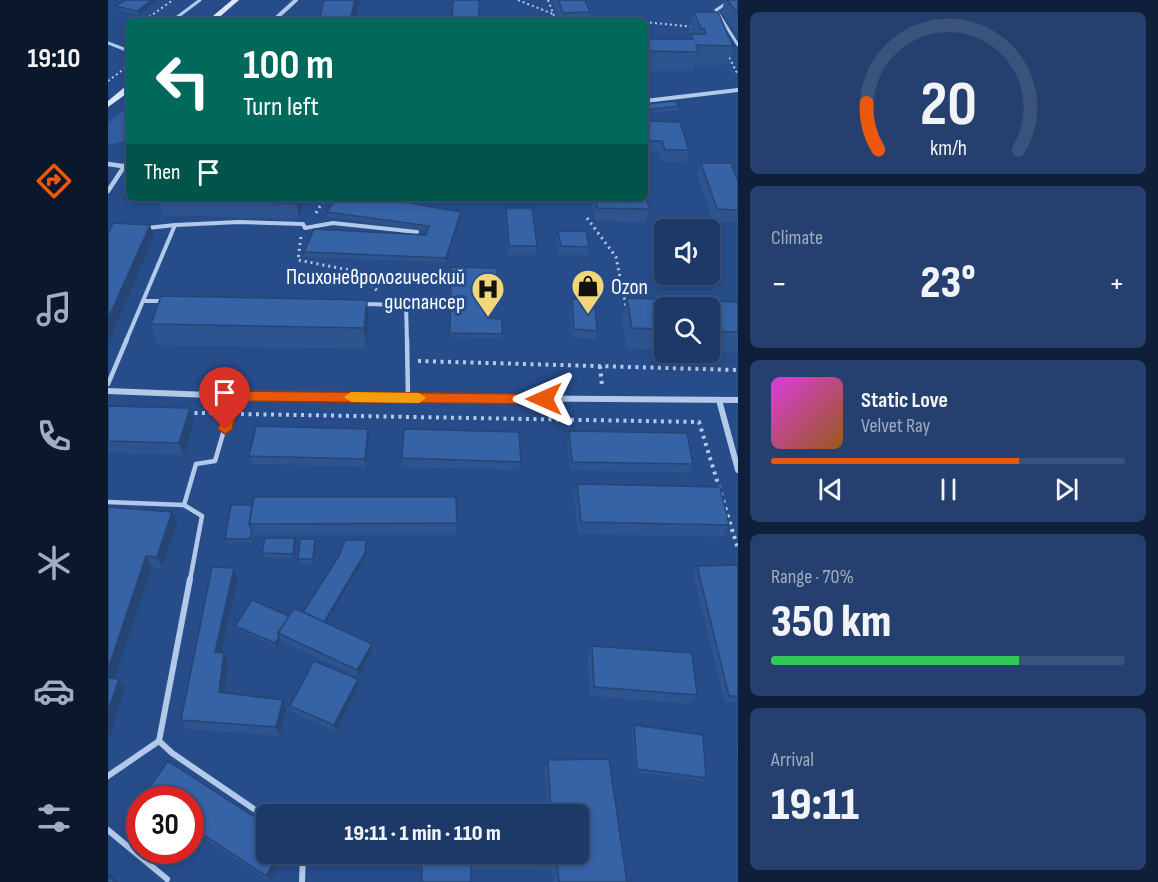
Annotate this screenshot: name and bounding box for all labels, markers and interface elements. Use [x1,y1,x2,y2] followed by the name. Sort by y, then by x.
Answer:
[243,40,334,91] text: 100 m
[144,42,222,120] icon: left
[28,43,80,75] text: 19:10
[919,68,977,143] text: 20
[243,91,319,123] text: Turn left
[929,136,967,161] text: km/h
[192,156,225,189] icon: arrive
[144,159,180,186] text: Then
[33,160,75,202] icon: directions
[654,219,720,363] map controls
[654,219,720,285] button: sound
[771,226,823,250] text: Climate
[920,256,976,311] text: 23°
[286,264,465,316] place label: Психоневрологический диспансер
[771,264,787,304] text: −
[1109,264,1125,304] text: +
[570,268,606,315] shop icon: Ozon
[470,271,506,318] hospital icon: Психоневрологический диспансер
[611,274,648,301] place label: Ozon
[33,288,75,330] icon: music
[654,297,720,363] button: search
[199,367,250,429] pin
[512,367,576,431] position arrow
[208,376,241,409] icon: arrive
[861,387,948,414] text: Static Love
[861,414,930,438] text: Velvet Ray
[33,415,75,457] icon: phone
[814,473,847,506] icon: previous
[932,473,965,506] icon: pause
[1050,473,1083,506] icon: next
[33,542,75,584] icon: climate
[771,565,854,589] text: Range · 70%
[771,595,891,650] text: 350 km
[33,670,75,712] icon: car
[771,748,814,772] text: Arrival
[771,778,859,833] text: 19:11
[126,786,204,864] speed limit sign: 30
[33,797,75,839] icon: filters
[344,820,501,847] text: 19:11 · 1 min · 110 m

